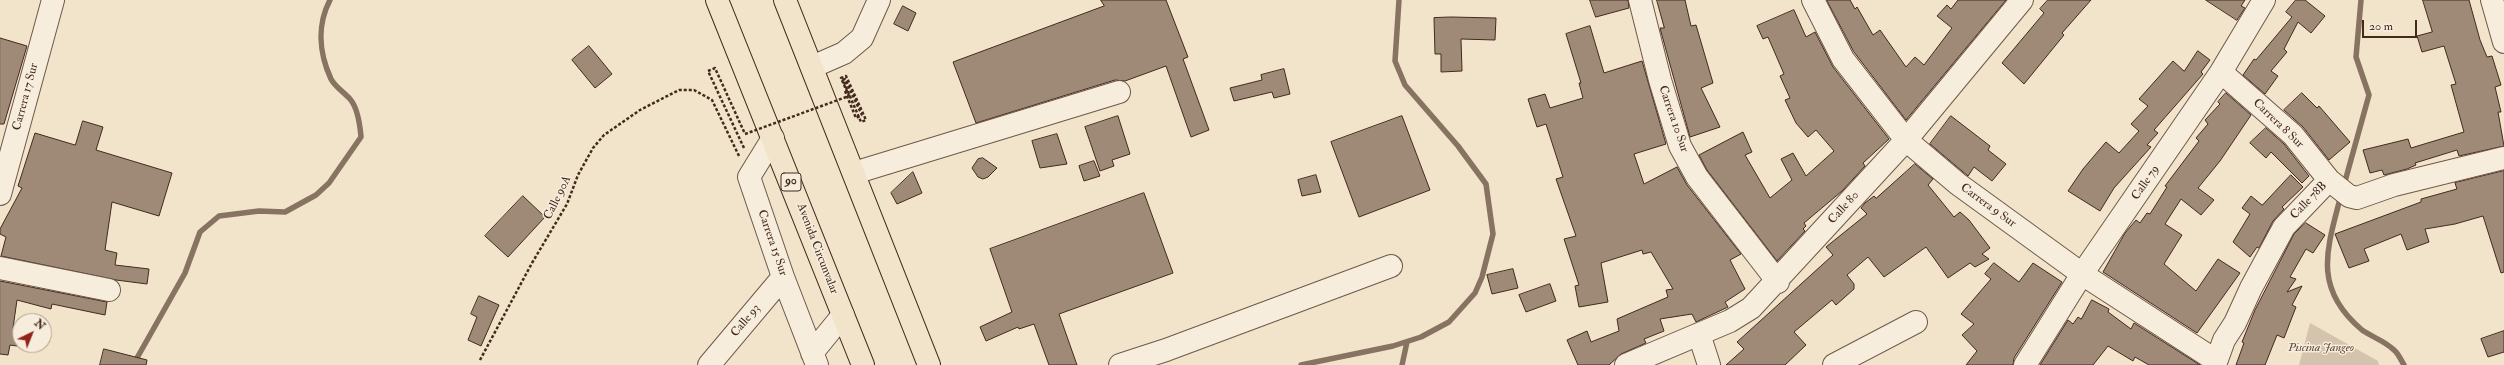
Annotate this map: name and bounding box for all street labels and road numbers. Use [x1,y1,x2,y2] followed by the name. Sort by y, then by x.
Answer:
[10,62,42,132] street label: Carrera 17 Sur
[1655,84,1691,154] street label: Carrera 10 Sur
[2250,96,2306,152] street label: Carrera 8 Sur
[2129,163,2163,203] street label: Calle 79
[781,173,801,191] road number: 90
[541,174,575,222] street label: Calle 90A
[2288,179,2330,223] street label: Calle 78B
[1957,181,2019,231] street label: Carrera 9 Sur
[1826,189,1862,227] street label: Calle 80
[793,202,841,296] street label: Avenida Circunvalar
[754,208,790,278] street label: Carrera 15 Sur
[728,302,764,340] street label: Calle 93

